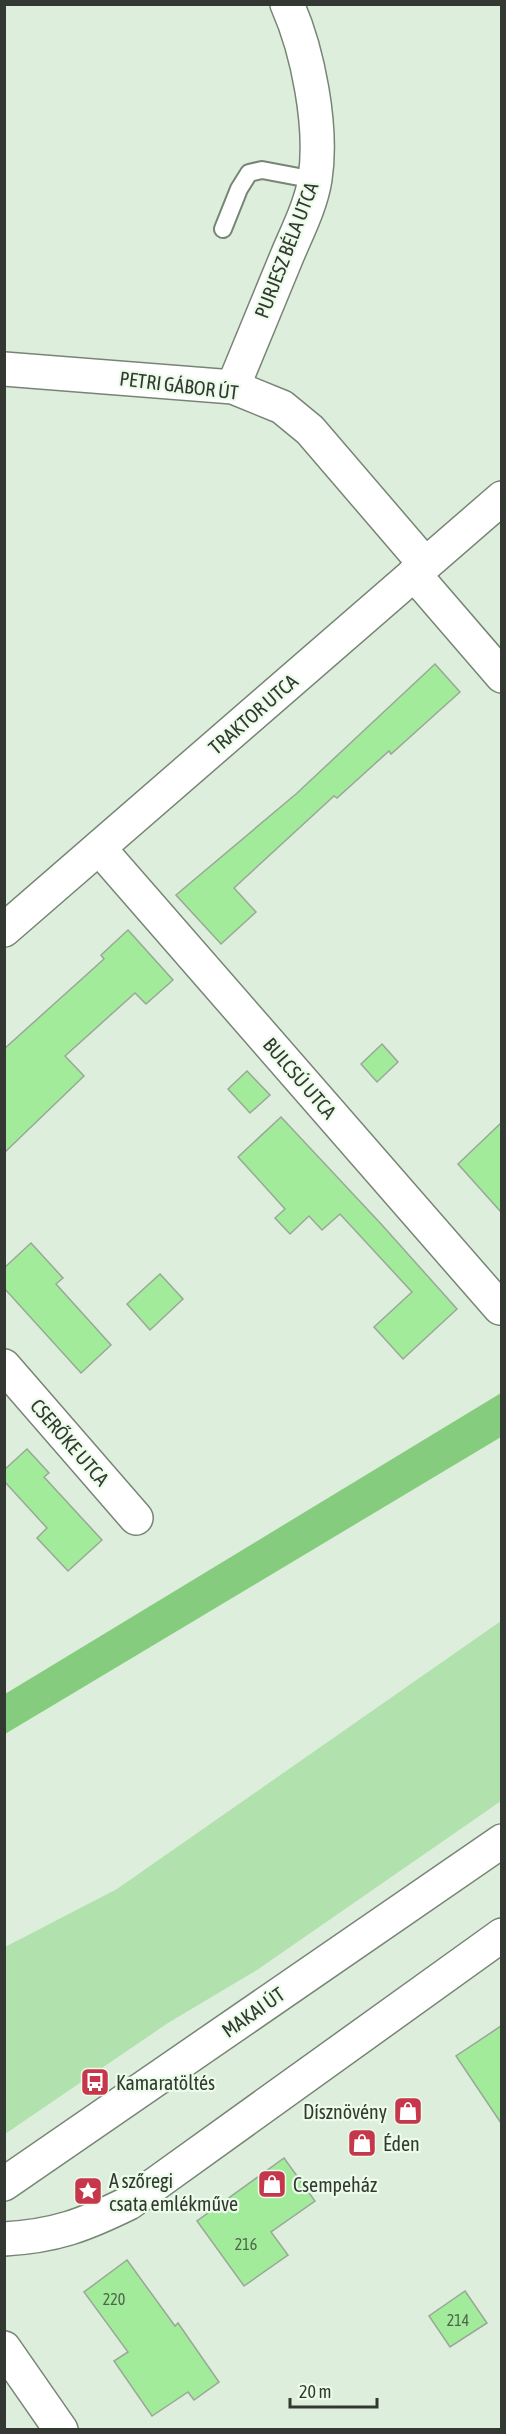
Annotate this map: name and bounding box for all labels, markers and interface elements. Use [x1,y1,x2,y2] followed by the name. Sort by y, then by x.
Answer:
[249,179,323,321] street label: PURJESZ BÉLA UTCA
[118,366,240,404] street label: PETRI GÁBOR ÚT
[204,669,302,759] street label: TRAKTOR UTCA
[259,1033,341,1123] street label: BULCSÚ UTCA
[26,1394,114,1490] street label: CSERŐKE UTCA
[217,1982,289,2042] street label: MAKAI ÚT
[79,2066,111,2098] bus stop icon: Kamaratöltés
[116,2071,215,2094] place label: Kamaratöltés
[392,2095,424,2127] shop icon: Dísznövény
[303,2100,387,2123] place label: Dísznövény
[346,2127,378,2159] shop icon: Éden
[383,2132,420,2155] place label: Éden
[256,2168,288,2200] shop icon: Csempeház
[109,2169,238,2215] place label: A szőregi csata emlékműve
[293,2173,377,2196] place label: Csempeház
[72,2175,104,2207] place icon: A szőregi csata emlékműve
[235,2235,257,2253] house number: 216
[103,2290,125,2308] house number: 220
[447,2311,469,2329] house number: 214
[290,2371,377,2409] scale bar
[299,2381,331,2402] text: 20 m

